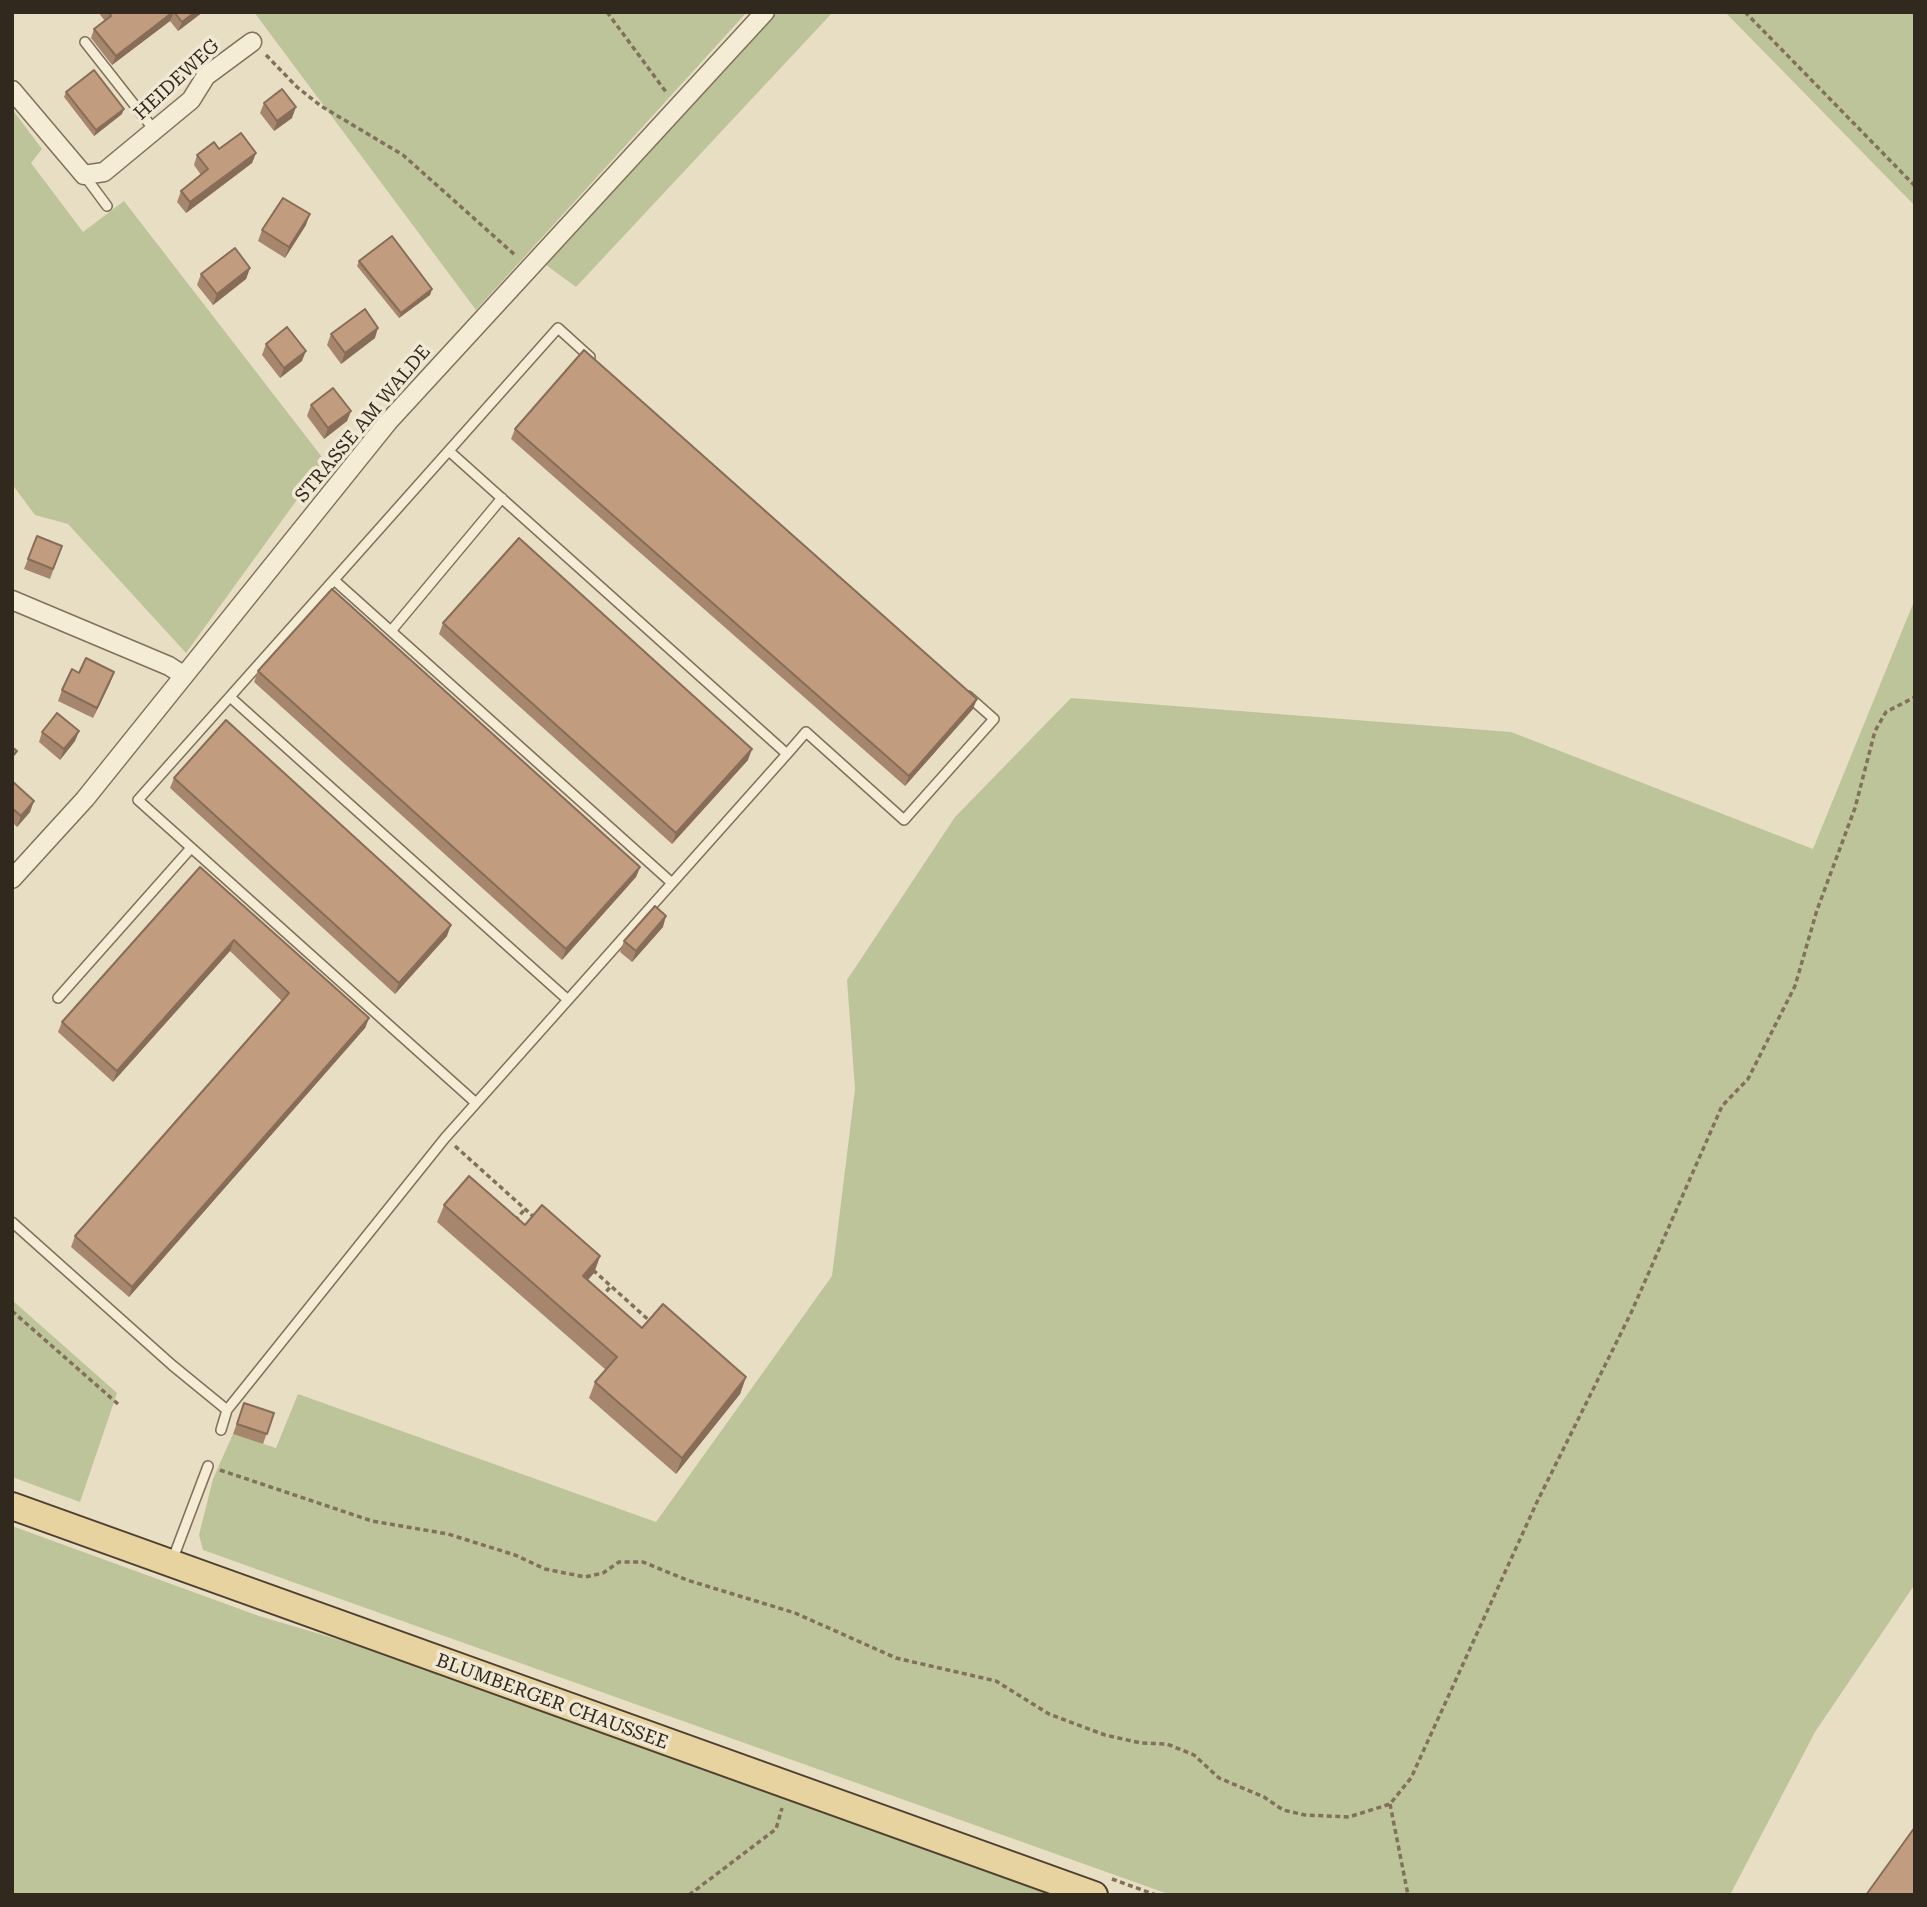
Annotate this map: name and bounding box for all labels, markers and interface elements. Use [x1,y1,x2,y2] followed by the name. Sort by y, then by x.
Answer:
[130,35,224,125] street label: HEIDEWEG
[291,341,435,507] street label: STRASSE AM WALDE
[433,1649,671,1755] street label: BLUMBERGER CHAUSSEE

